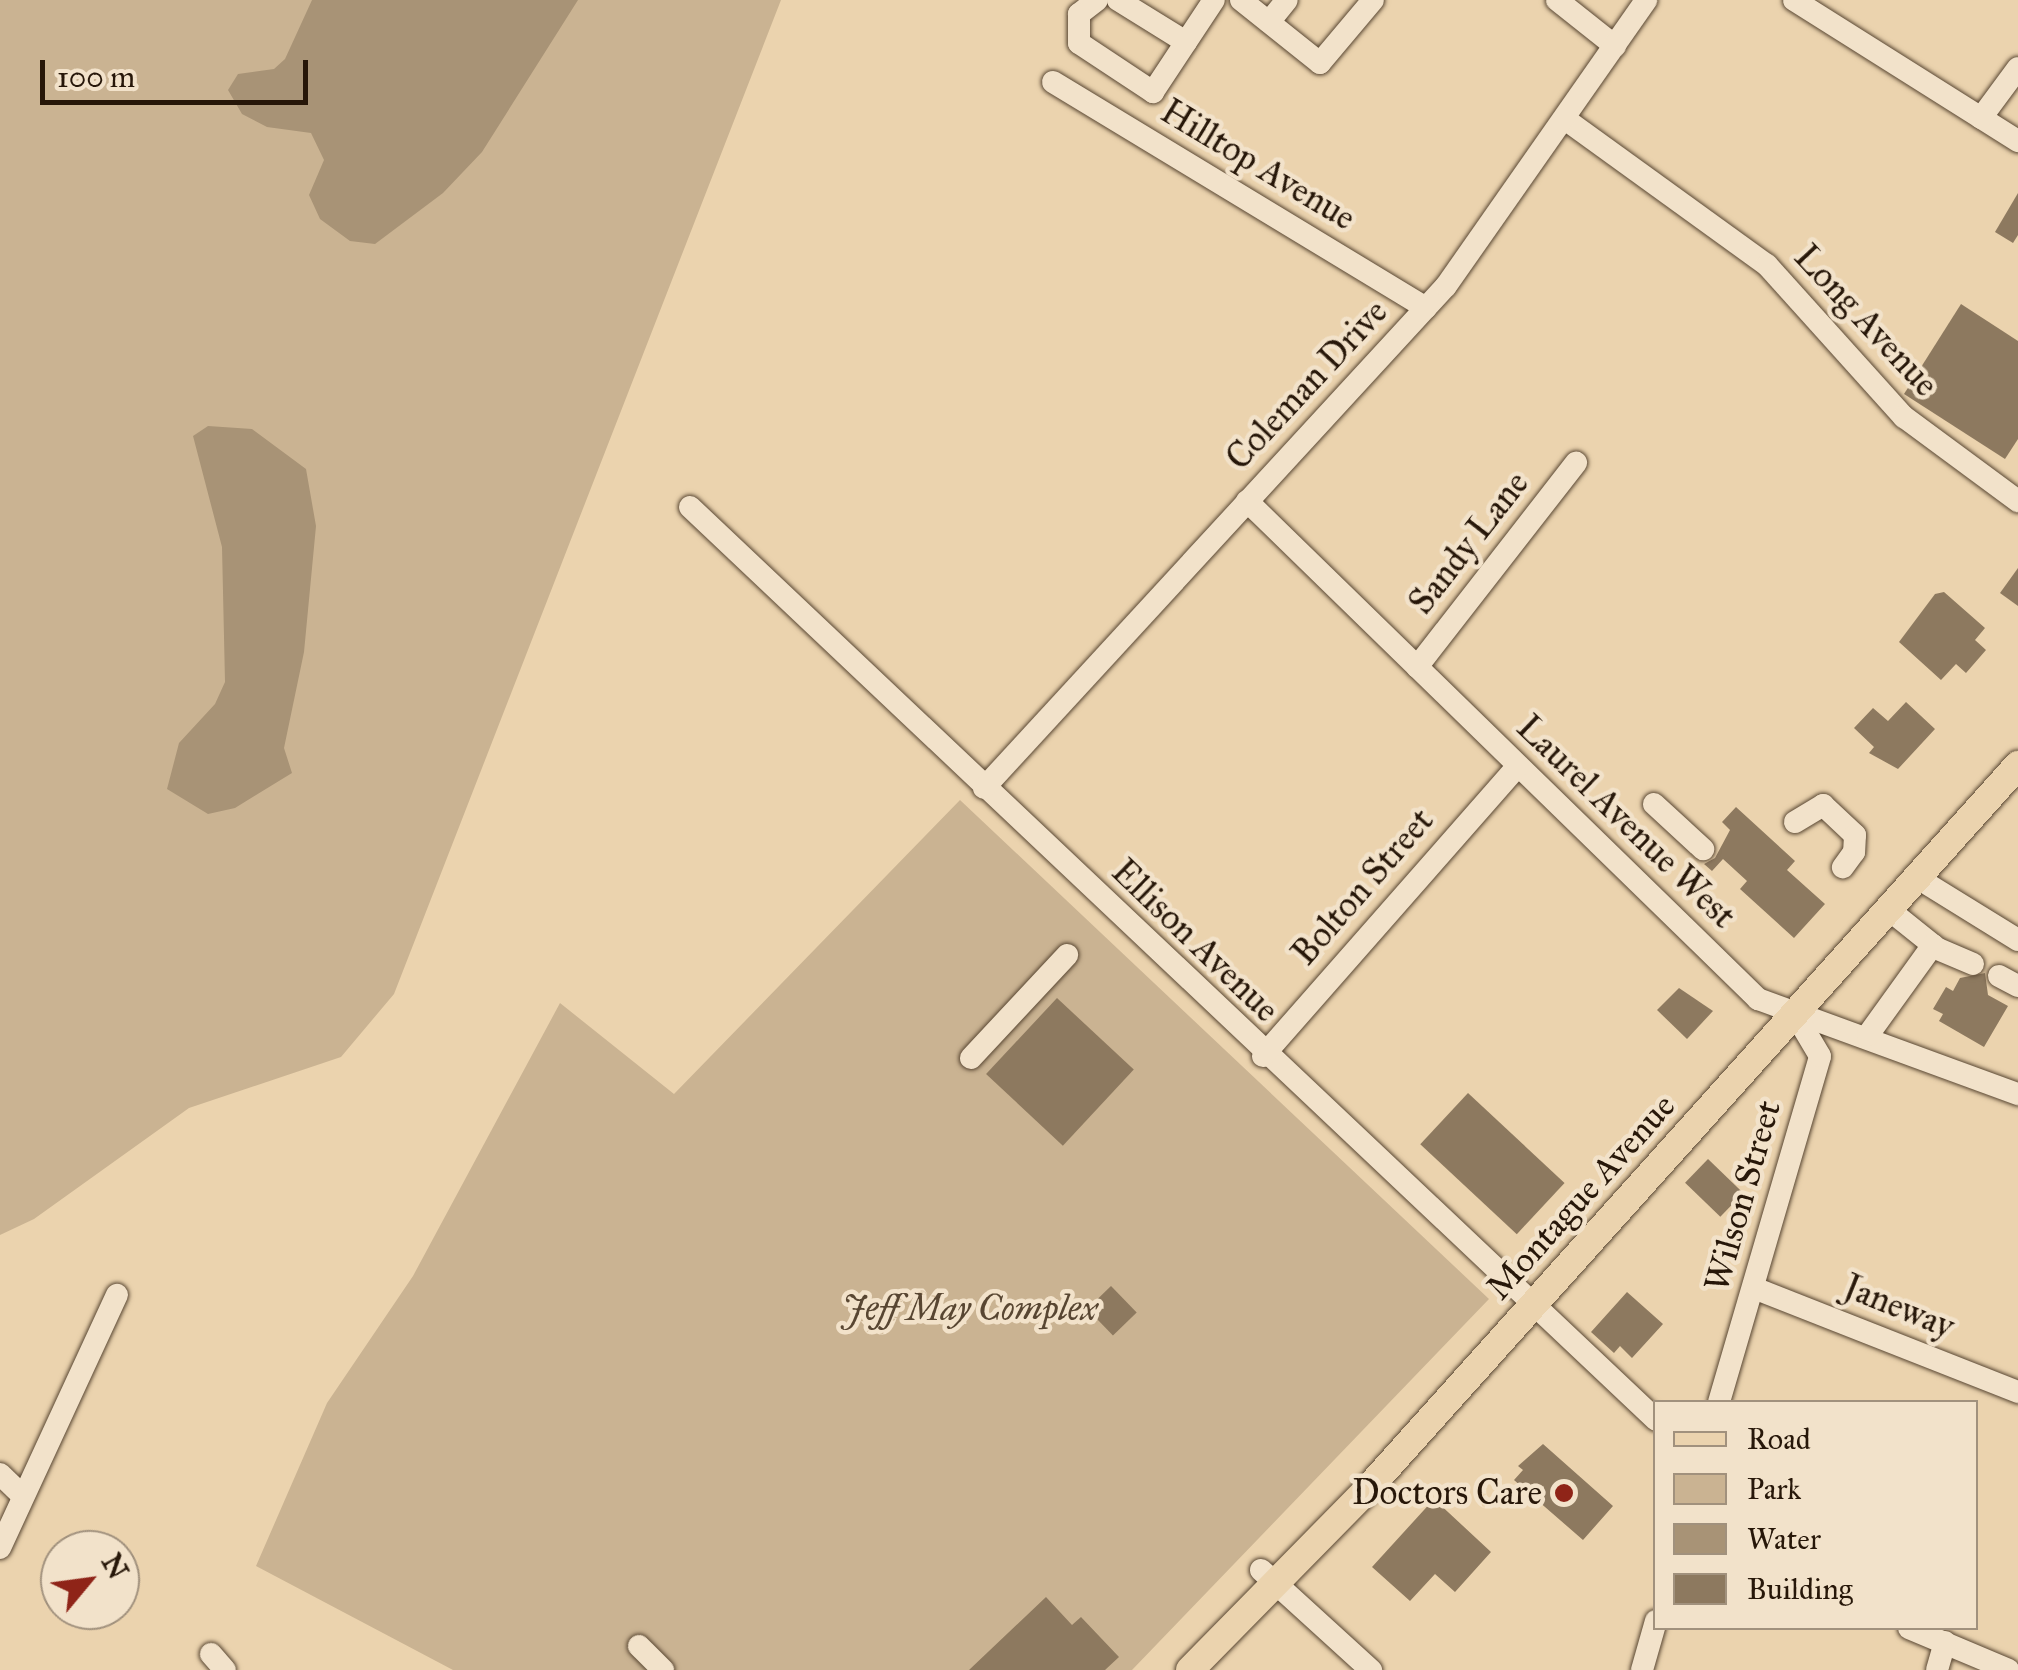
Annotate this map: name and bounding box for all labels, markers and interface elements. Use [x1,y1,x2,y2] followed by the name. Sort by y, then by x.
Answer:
[45,40,312,102] scale bar
[57,59,135,95] text: 100 m
[1153,91,1363,239] street label: Hilltop Avenue
[1785,237,1947,405] street label: Long Avenue
[1218,291,1396,479] street label: Coleman Drive
[1400,463,1538,623] street label: Sandy Lane
[1508,707,1744,937] street label: Laurel Avenue West
[1284,800,1442,974] street label: Bolton Street
[1103,851,1287,1031] street label: Ellison Avenue
[1478,1086,1684,1308] street label: Montague Avenue
[1696,1096,1790,1296] street label: Wilson Street
[1838,1266,1960,1348] street label: Janeway
[842,1288,1098,1330] park label: Jeff May Complex
[1653,1400,1978,1630] legend
[1747,1421,1811,1457] text: Road
[1747,1471,1801,1507] text: Park
[1352,1472,1542,1514] place label: Doctors Care
[1551,1480,1577,1506] marker: Doctors Care
[1747,1521,1821,1557] text: Water
[40,1530,140,1630] north arrow
[94,1547,136,1585] text: N
[1747,1571,1853,1607] text: Building

